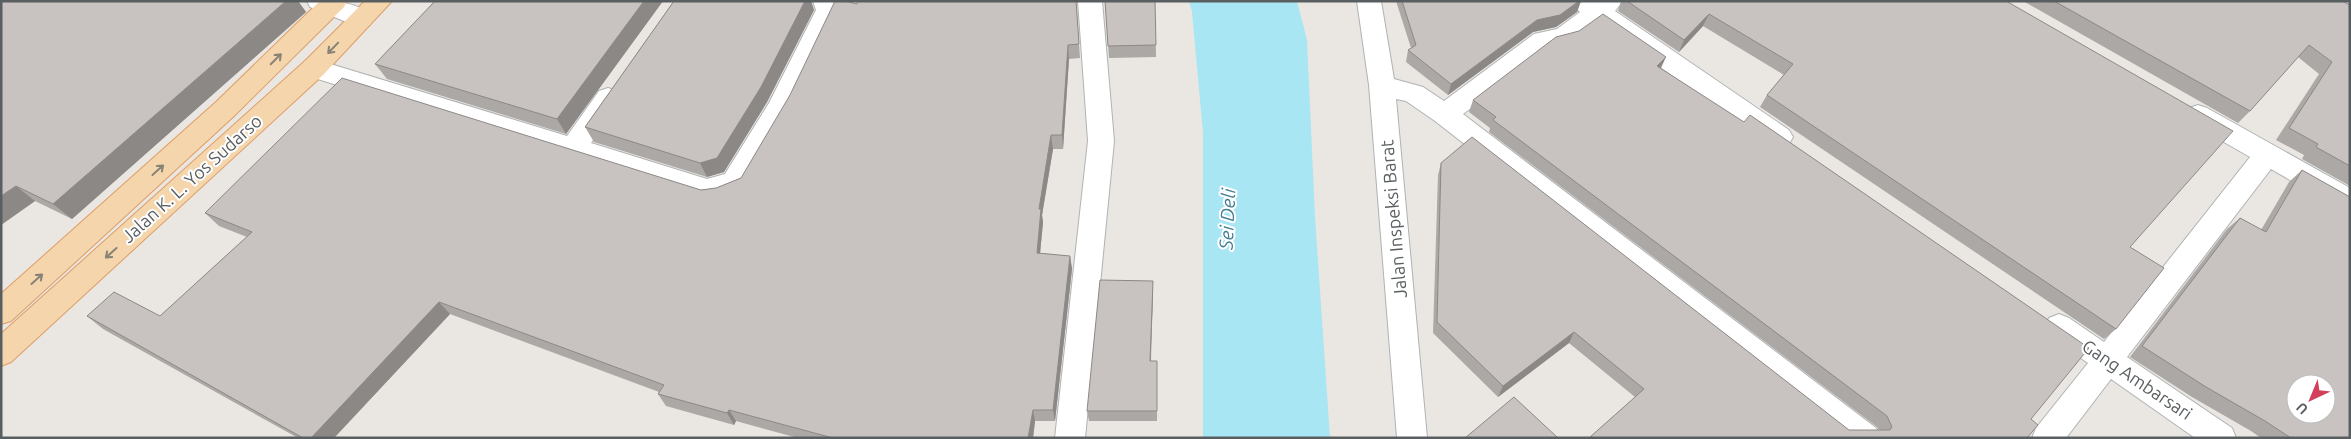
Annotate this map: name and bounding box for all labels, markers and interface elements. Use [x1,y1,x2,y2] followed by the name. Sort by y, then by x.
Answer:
[327,42,339,54] one-way arrow
[270,53,282,65] one-way arrow
[117,110,265,246] street label: Jalan K. L. Yos Sudarso
[1376,139,1410,299] street label: Jalan Inspeksi Barat
[151,164,164,176] one-way arrow
[1214,187,1240,251] water label: Sei Deli
[104,247,117,259] one-way arrow
[31,273,44,285] one-way arrow
[2079,335,2196,423] street label: Gang Ambarsari
[2286,374,2336,424] north arrow
[2293,399,2311,418] text: U

